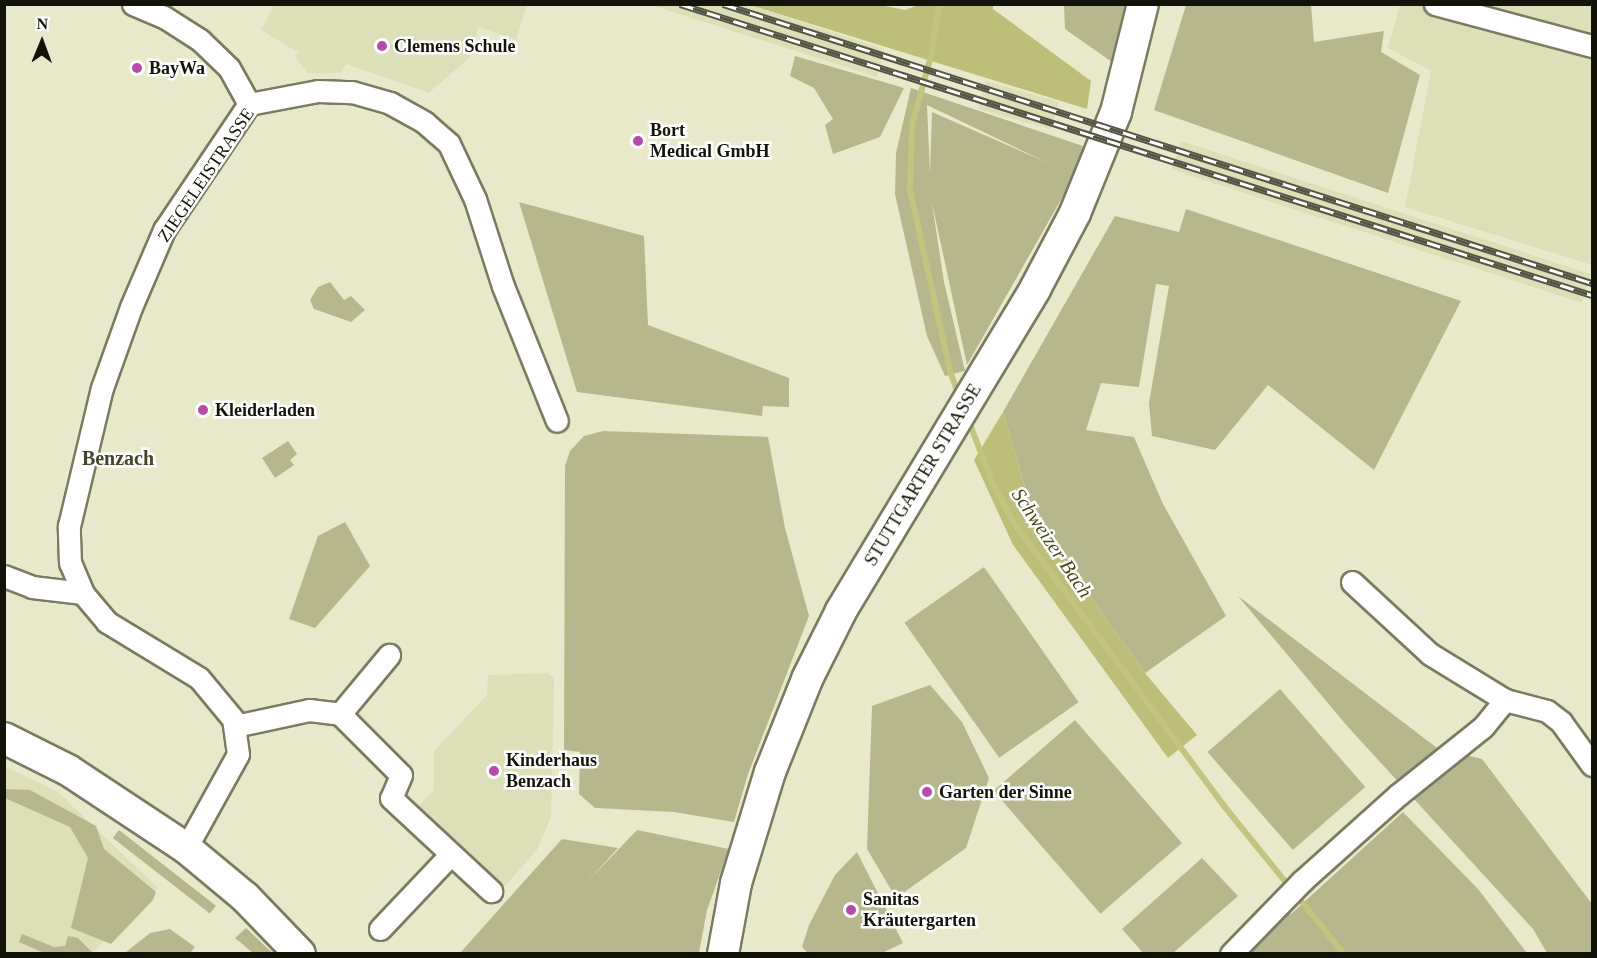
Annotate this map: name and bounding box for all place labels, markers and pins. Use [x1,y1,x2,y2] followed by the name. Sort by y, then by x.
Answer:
[394,35,516,57] place label: Clemens Schule
[375,39,389,53] marker: Clemens Schule
[149,57,205,79] place label: BayWa
[130,61,144,75] marker: BayWa
[650,120,769,162] place label: Bort Medical GmbH
[631,134,645,148] marker: Bort Medical GmbH
[215,399,315,421] place label: Kleiderladen
[196,403,210,417] marker: Kleiderladen
[506,750,597,792] place label: Kinderhaus Benzach
[487,764,501,778] marker: Kinderhaus Benzach
[939,781,1072,803] place label: Garten der Sinne
[920,785,934,799] marker: Garten der Sinne
[863,889,976,932] place label: Sanitas Kräutergarten
[844,903,858,917] marker: Sanitas Kräutergarten

